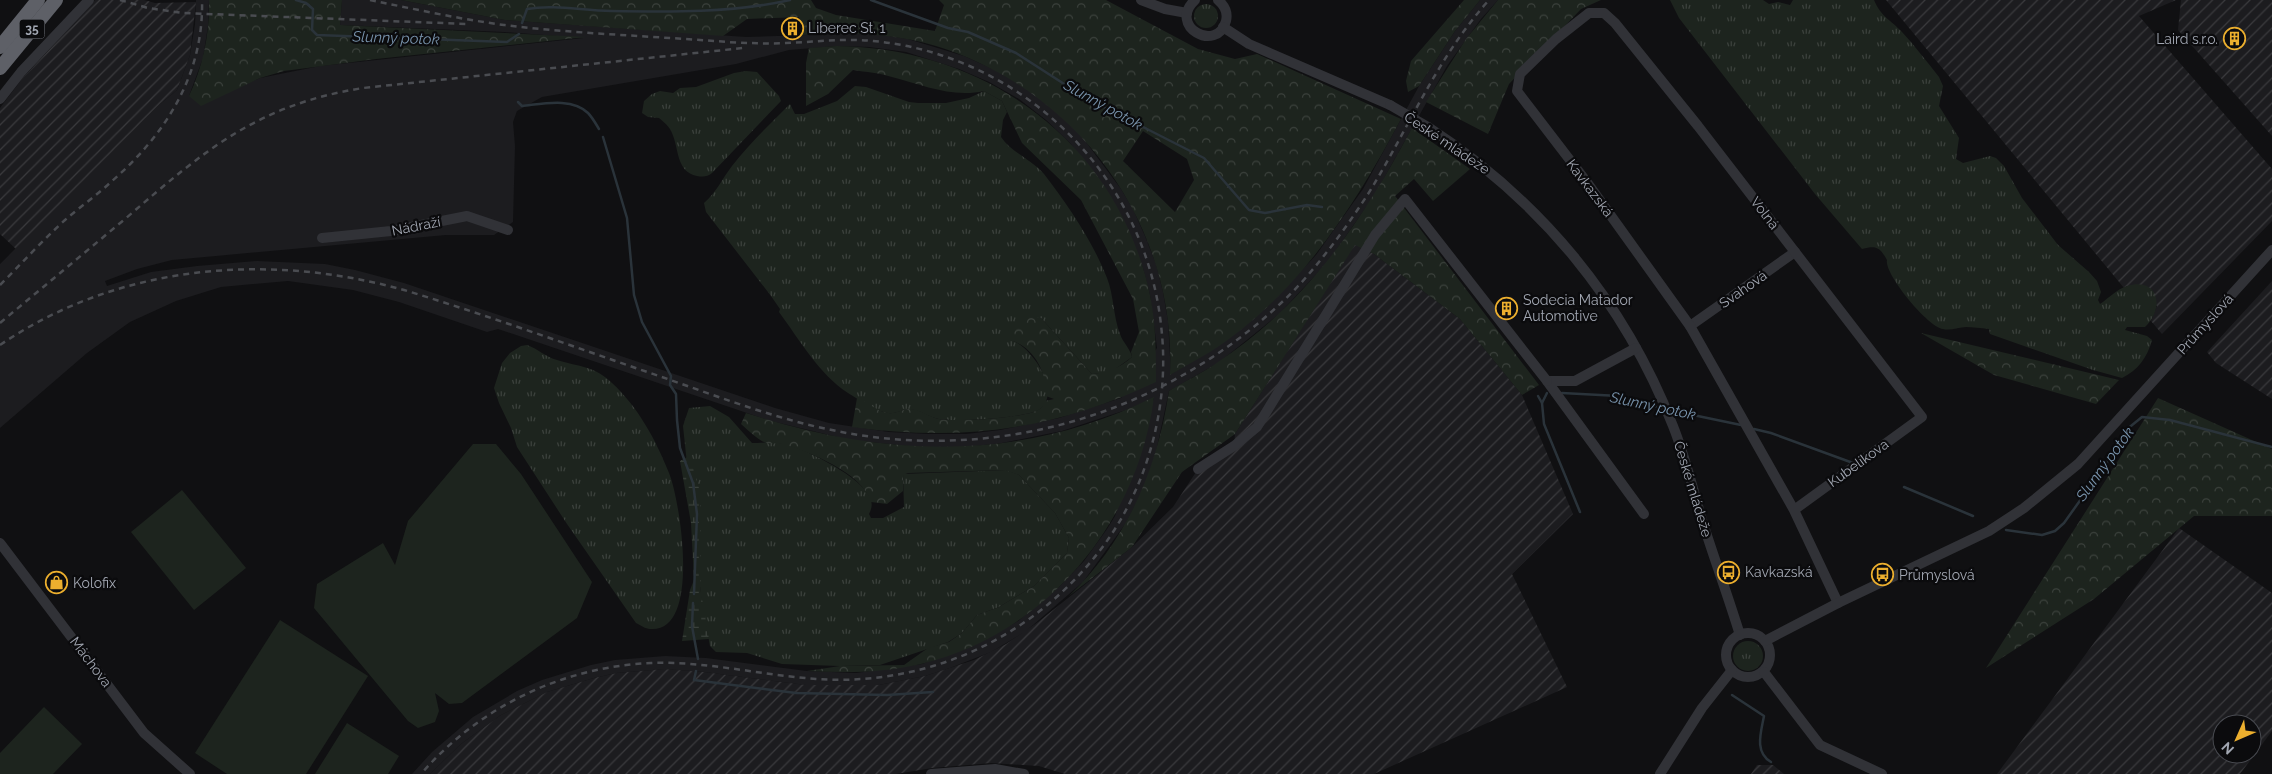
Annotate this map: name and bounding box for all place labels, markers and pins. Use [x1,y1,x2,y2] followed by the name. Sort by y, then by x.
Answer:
[780,16,804,40] building icon: Liberec St. 1
[808,20,886,36] place label: Liberec St. 1
[2222,27,2246,51] building icon: Laird s.r.o.
[2156,31,2218,47] place label: Laird s.r.o.
[1523,292,1633,324] place label: Sodecia Matador Automotive
[1495,296,1519,320] building icon: Sodecia Matador Automotive
[1717,560,1741,584] bus stop icon: Kavkazská
[1871,563,1895,587] bus stop icon: Průmyslová
[1745,564,1813,580] place label: Kavkazská
[1899,567,1975,583] place label: Průmyslová
[45,571,69,595] shop icon: Kolofix
[73,575,116,591] place label: Kolofix

